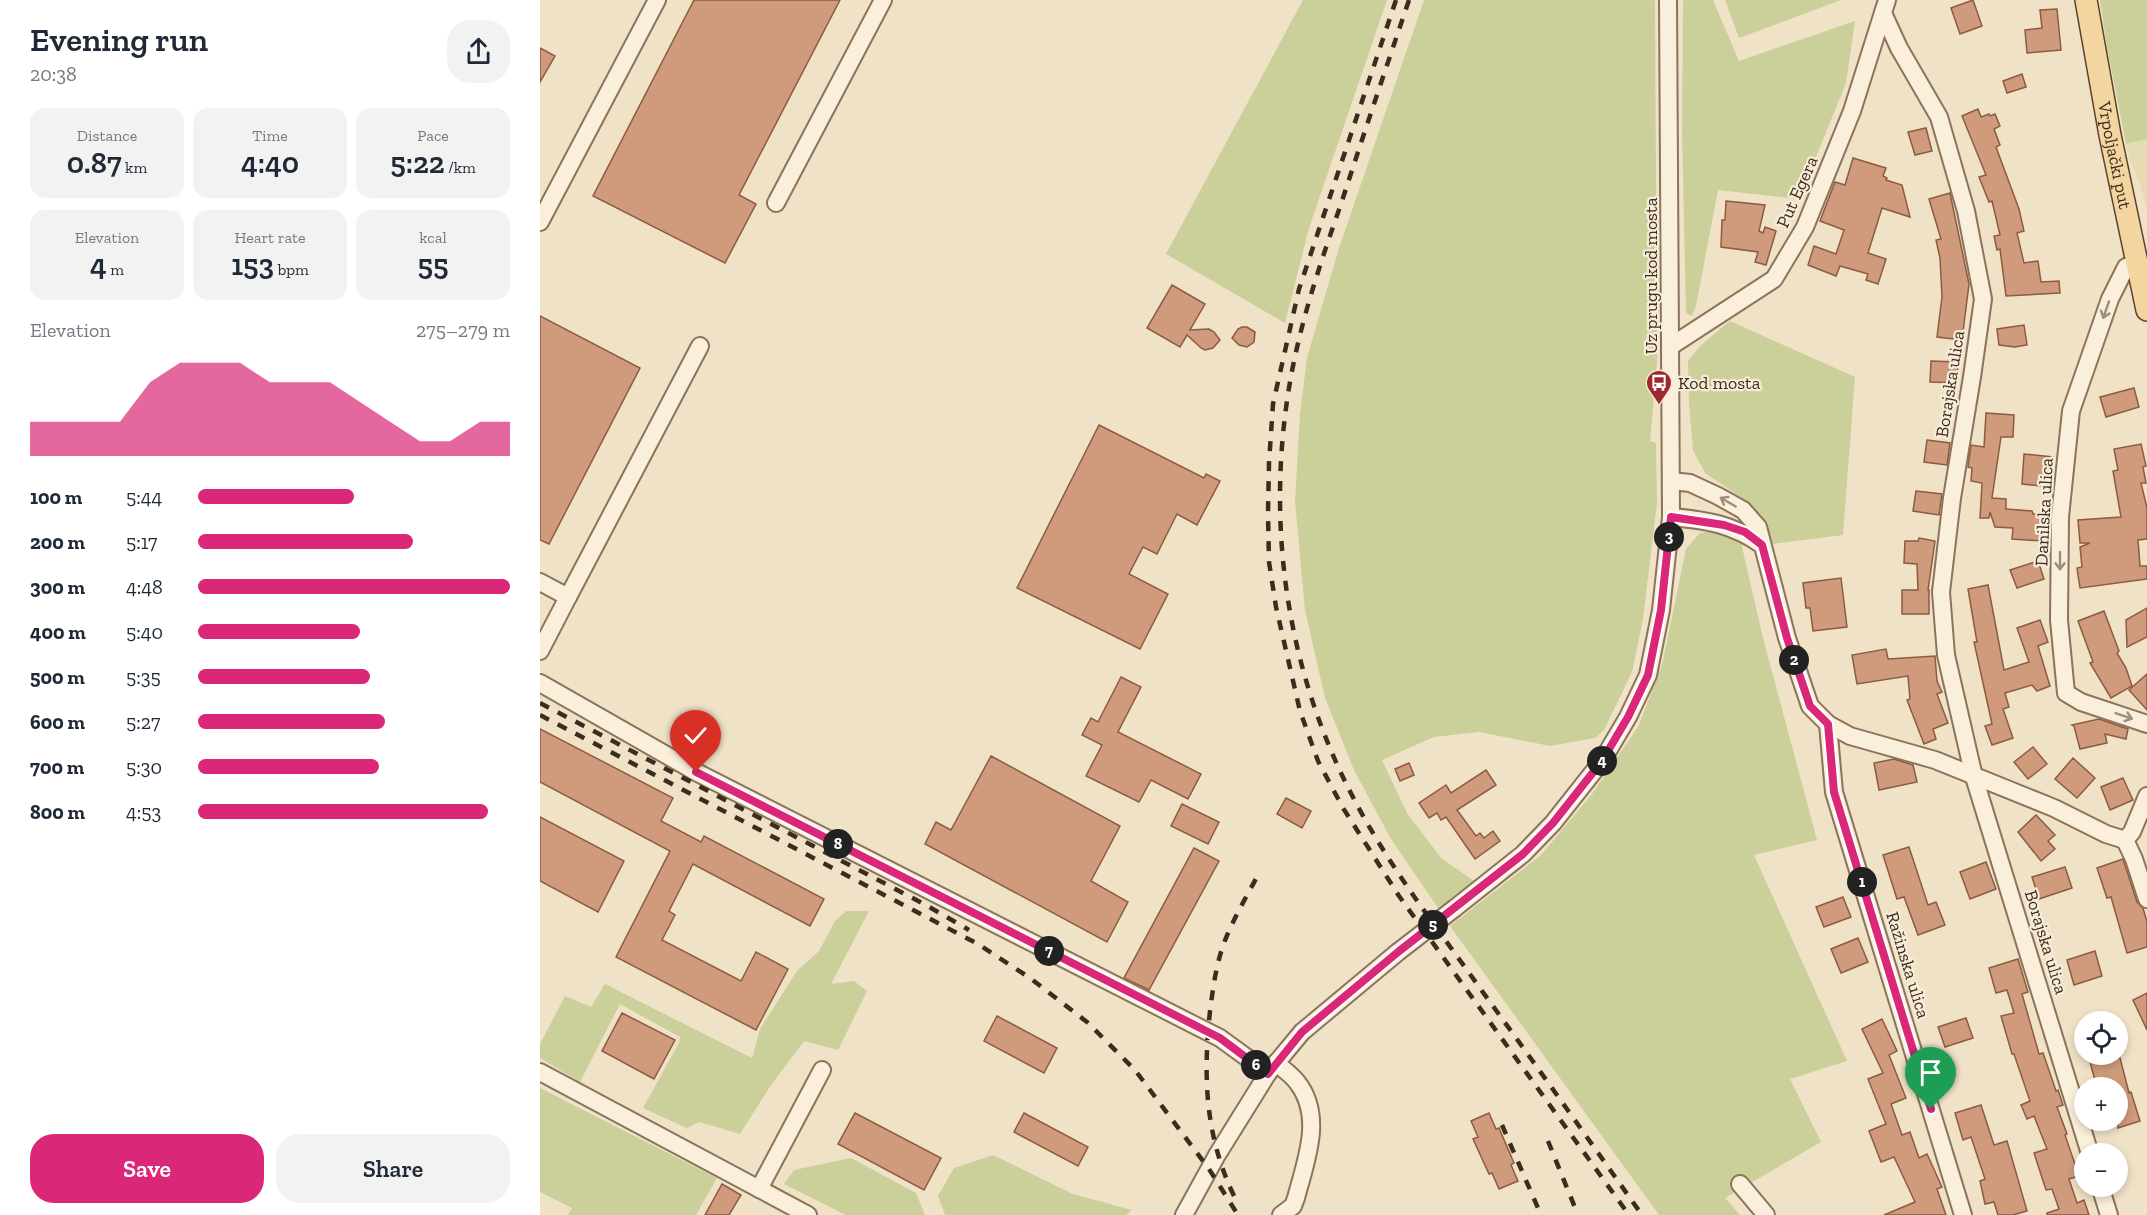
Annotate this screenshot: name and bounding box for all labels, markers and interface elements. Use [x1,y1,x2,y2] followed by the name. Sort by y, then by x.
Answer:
[30,20,208,59] text: Evening run
[447,20,510,83] button: share
[30,62,77,86] text: 20:38
[2093,99,2136,211] street label: Vrpoljački put
[77,126,137,145] text: Distance
[252,126,288,145] text: Time
[417,126,449,145] text: Pace
[67,145,121,181] text: 0.87
[241,145,299,181] text: 4:40
[390,145,445,181] text: 5:22
[1771,152,1823,231] street label: Put Egera
[121,158,147,177] text: km
[445,158,476,177] text: /km
[1640,197,1662,354] street label: Uz prugu kod mosta
[75,228,139,247] text: Elevation
[234,228,306,247] text: Heart rate
[419,228,447,247] text: kcal
[90,247,107,283] text: 4
[231,247,274,283] text: 153
[417,247,449,283] text: 55
[107,260,124,279] text: m
[274,260,309,279] text: bpm
[2100,300,2111,319] one-way arrow
[30,318,111,342] text: Elevation
[416,318,510,342] text: 275–279 m
[1931,329,1969,439] street label: Borajska ulica
[1644,368,1674,406] bus stop icon: Kod mosta
[1678,372,1761,394] place label: Kod mosta
[2030,457,2058,567] street label: Danilska ulica
[30,485,82,509] text: 100 m
[126,485,162,509] text: 5:44
[1720,495,1737,507] one-way arrow
[1654,522,1684,552] pin: 3
[1665,527,1673,546] text: 3
[30,530,85,554] text: 200 m
[126,530,158,554] text: 5:17
[2054,551,2066,571] one-way arrow
[30,575,85,599] text: 300 m
[126,575,163,599] text: 4:48
[30,620,86,644] text: 400 m
[126,620,163,644] text: 5:40
[1779,645,1809,675] pin: 2
[1790,650,1798,669] text: 2
[30,665,85,689] text: 500 m
[126,665,161,689] text: 5:35
[30,710,85,734] text: 600 m
[126,710,160,734] text: 5:27
[670,710,721,772] pin
[2114,712,2133,723] one-way arrow
[679,719,712,752] icon: check
[1587,746,1617,776] pin: 4
[1597,751,1607,770] text: 4
[30,755,84,779] text: 700 m
[126,755,162,779] text: 5:30
[30,800,85,824] text: 800 m
[126,800,161,824] text: 4:53
[823,829,853,859] pin: 8
[834,834,842,853] text: 8
[1847,867,1877,897] pin: 1
[1859,872,1865,891] text: 1
[2020,887,2072,997] street label: Borajska ulica
[1881,909,1935,1021] street label: Ražinska ulica
[1418,910,1448,940] pin: 5
[1429,915,1437,934] text: 5
[1034,936,1064,966] pin: 7
[1045,941,1053,960] text: 7
[2074,1011,2128,1197] map controls
[2074,1011,2128,1065] button: locate
[1905,1047,1956,1109] pin
[1241,1050,1271,1080] pin: 6
[1252,1055,1260,1074] text: 6
[1914,1056,1947,1089] icon: arrive
[2074,1077,2128,1131] button: +
[30,1134,264,1203] button: Save
[276,1134,510,1203] button: Share
[2074,1143,2128,1197] button: −

